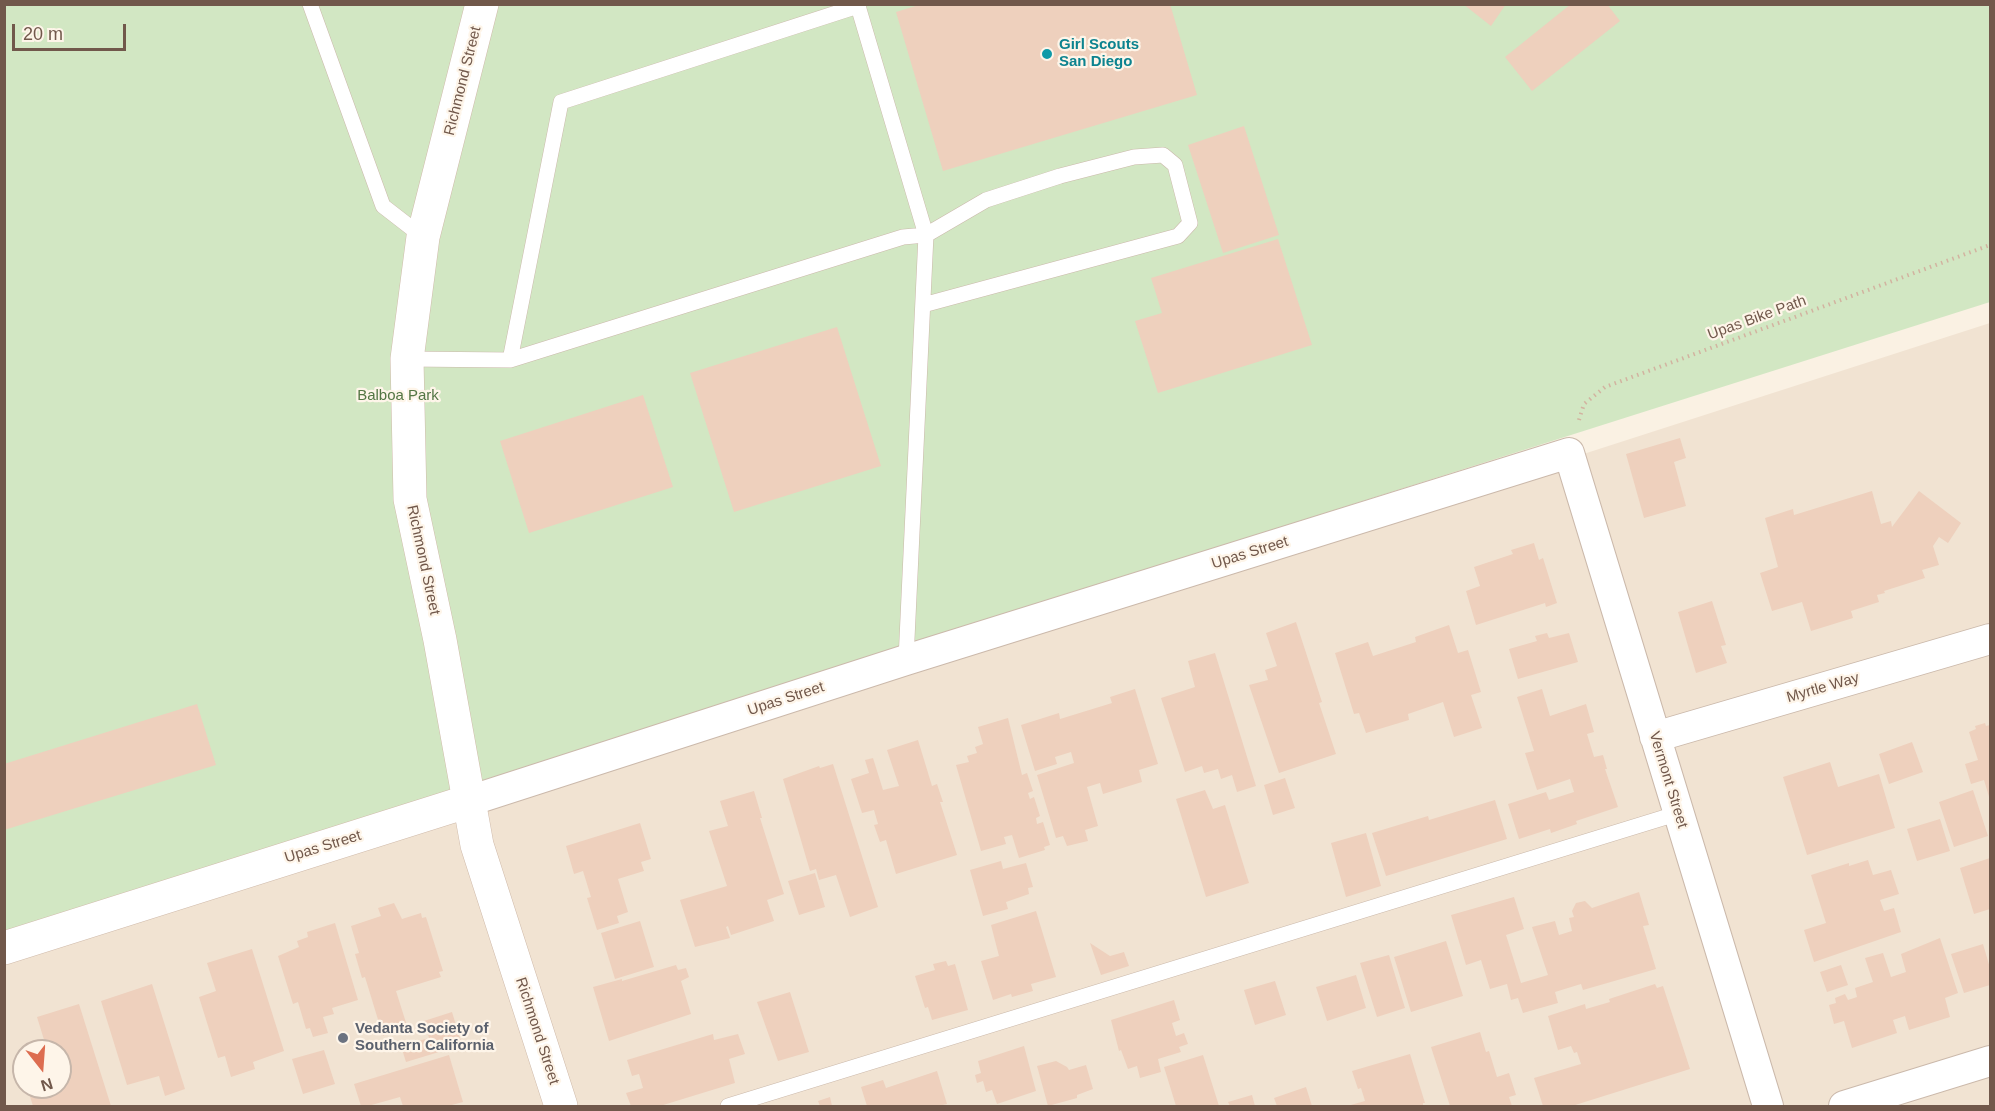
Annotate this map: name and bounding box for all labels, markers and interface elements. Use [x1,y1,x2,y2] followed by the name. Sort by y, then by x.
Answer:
[15,12,129,50] scale bar
[23,24,63,44] text: 20 m
[441,25,485,137] street label: Richmond Street
[1059,36,1139,71] place label: Girl Scouts San Diego
[1040,47,1054,61] marker: Girl Scouts San Diego
[1705,292,1809,344] street label: Upas Bike Path
[357,387,439,405] park label: Balboa Park
[403,503,443,617] street label: Richmond Street
[1209,533,1291,573] street label: Upas Street
[1785,669,1861,707] street label: Myrtle Way
[746,678,826,720] street label: Upas Street
[1645,730,1691,830] street label: Vermont Street
[282,827,364,867] street label: Upas Street
[511,975,563,1087] street label: Richmond Street
[355,1020,494,1055] place label: Vedanta Society of Southern California
[336,1031,350,1045] marker: Vedanta Society of Southern California
[12,1039,72,1099] north arrow
[39,1075,55,1095] text: N

